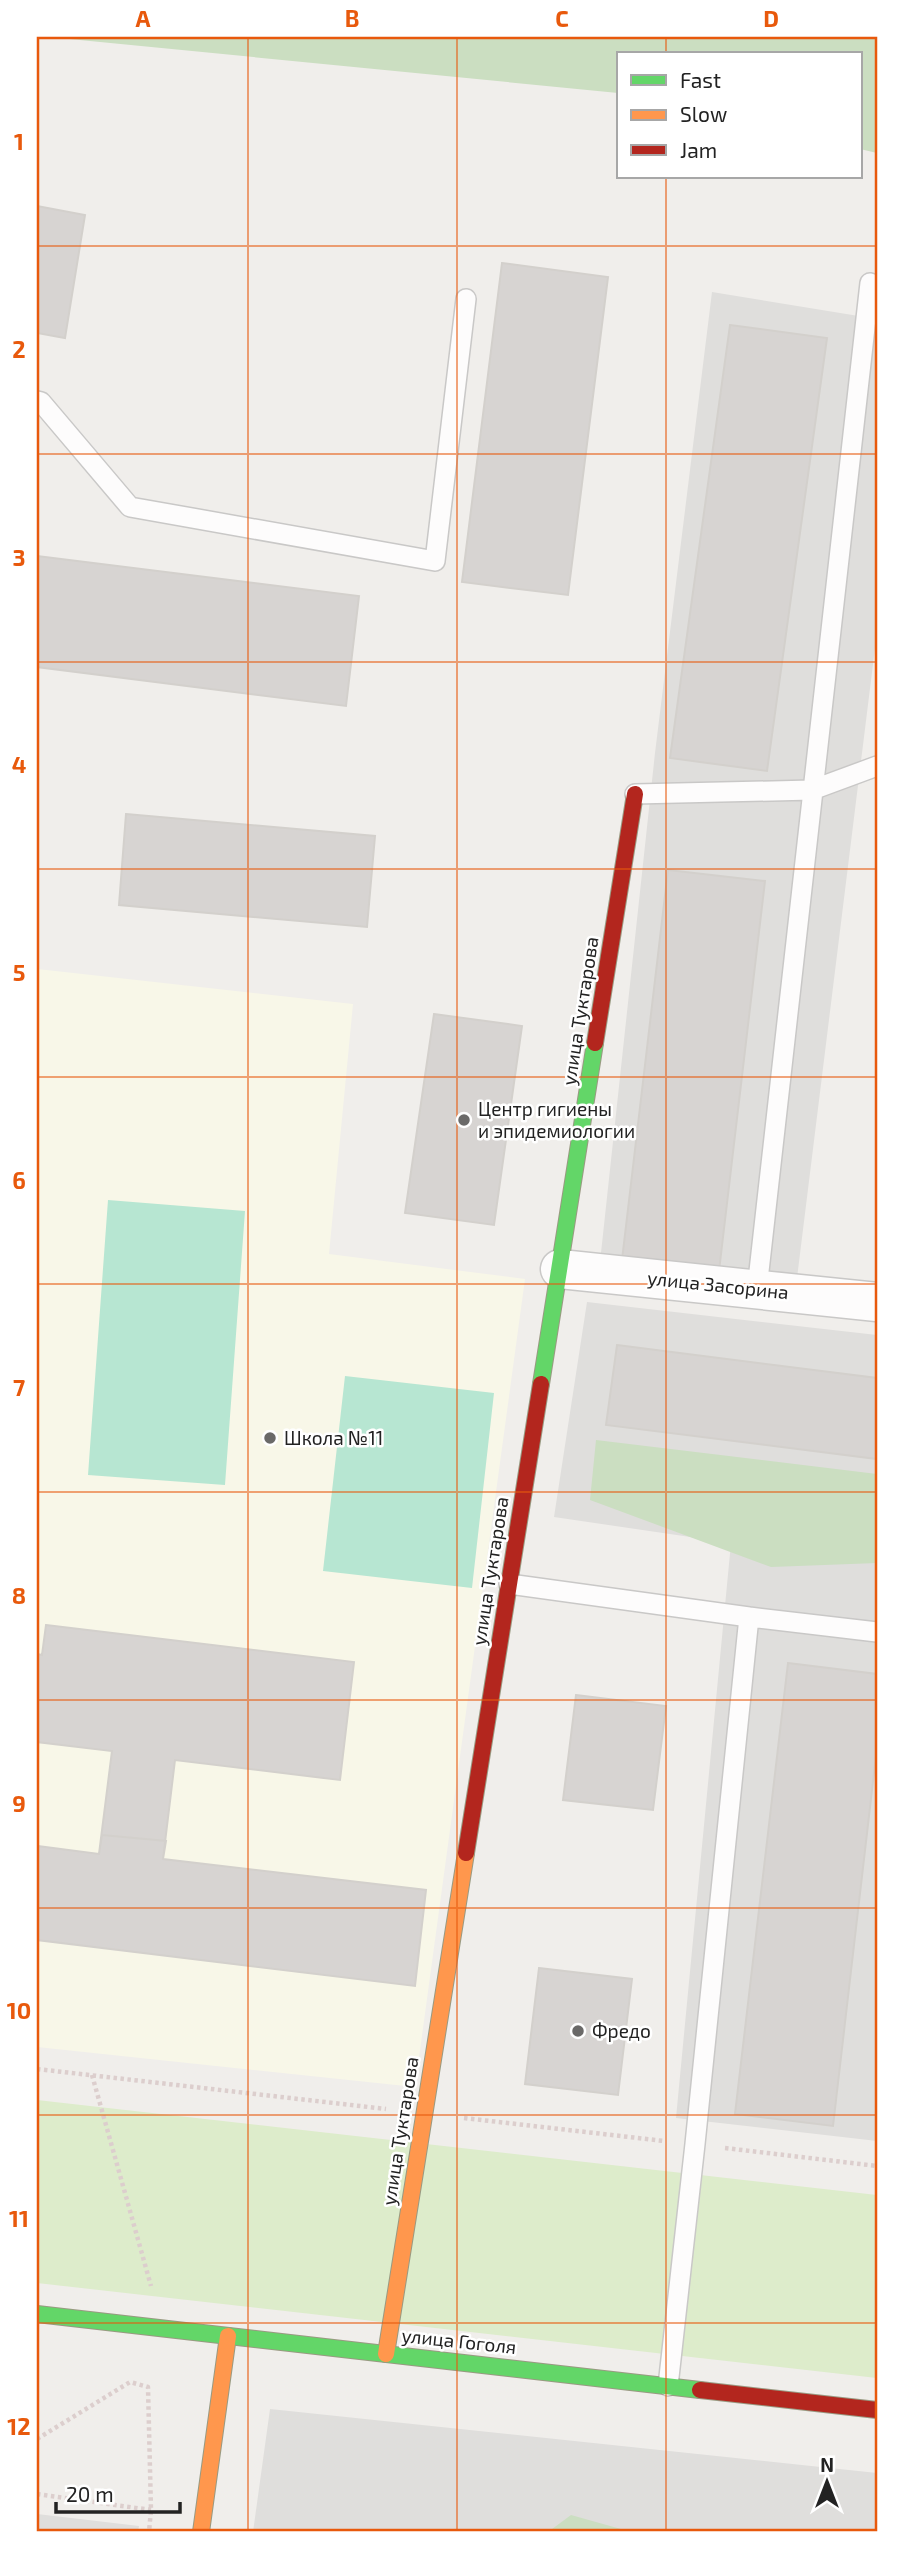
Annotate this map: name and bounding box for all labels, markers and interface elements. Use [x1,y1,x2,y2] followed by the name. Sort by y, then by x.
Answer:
[135,4,151,32] text: A
[345,4,359,32] text: B
[555,4,569,32] text: C
[763,4,779,32] text: D
[617,52,862,178] legend
[680,67,721,92] text: Fast
[680,101,727,126] text: Slow
[14,127,24,155] text: 1
[680,137,717,162] text: Jam
[12,335,26,363] text: 2
[12,543,26,571] text: 3
[12,750,26,778] text: 4
[556,935,604,1087] street label: улица Туктарова
[13,958,25,986] text: 5
[478,1097,635,1142] place label: Центр гигиены и эпидемиологии
[456,1112,472,1128] marker: Центр гигиены и эпидемиологии
[12,1166,26,1194] text: 6
[646,1266,790,1304] street label: улица Засорина
[13,1373,25,1401] text: 7
[284,1426,383,1449] place label: Школа №11
[262,1430,278,1446] marker: Школа №11
[466,1495,514,1647] street label: улица Туктарова
[12,1581,26,1609] text: 8
[12,1789,26,1817] text: 9
[7,1996,31,2024] text: 10
[592,2019,651,2042] place label: Фредо
[570,2023,586,2039] marker: Фредо
[376,2055,424,2207] street label: улица Туктарова
[9,2204,29,2232] text: 11
[400,2323,518,2359] street label: улица Гоголя
[7,2412,31,2440] text: 12
[792,2446,862,2516] north arrow
[820,2453,834,2476] text: N
[56,2471,180,2515] scale bar
[66,2481,114,2506] text: 20 m

